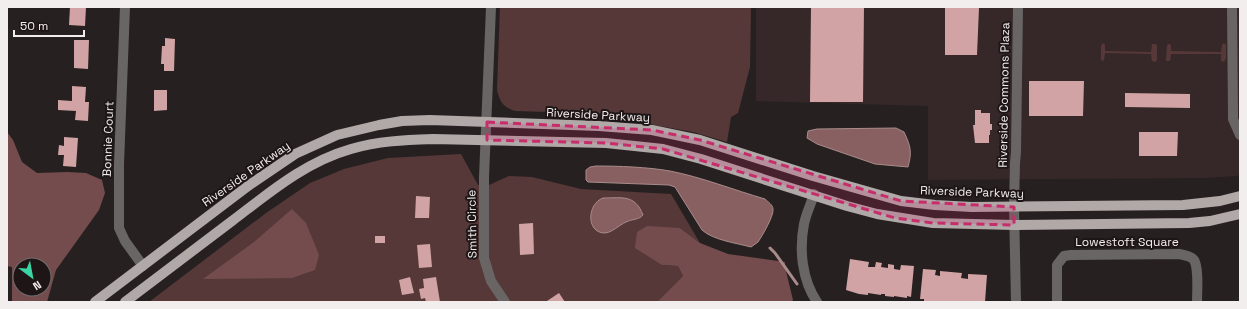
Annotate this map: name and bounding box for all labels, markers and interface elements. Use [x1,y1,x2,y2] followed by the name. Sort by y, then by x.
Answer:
[14,12,84,38] scale bar
[20,18,48,34] text: 50 m
[995,22,1013,168] street label: Riverside Commons Plaza
[99,101,117,177] street label: Bonnie Court
[546,104,650,126] street label: Riverside Parkway
[199,138,293,210] street label: Riverside Parkway
[920,182,1024,202] street label: Riverside Parkway
[463,189,481,259] street label: Smith Circle
[1075,234,1179,250] street label: Lowestoft Square
[12,257,52,297] north arrow
[30,278,44,293] text: N

